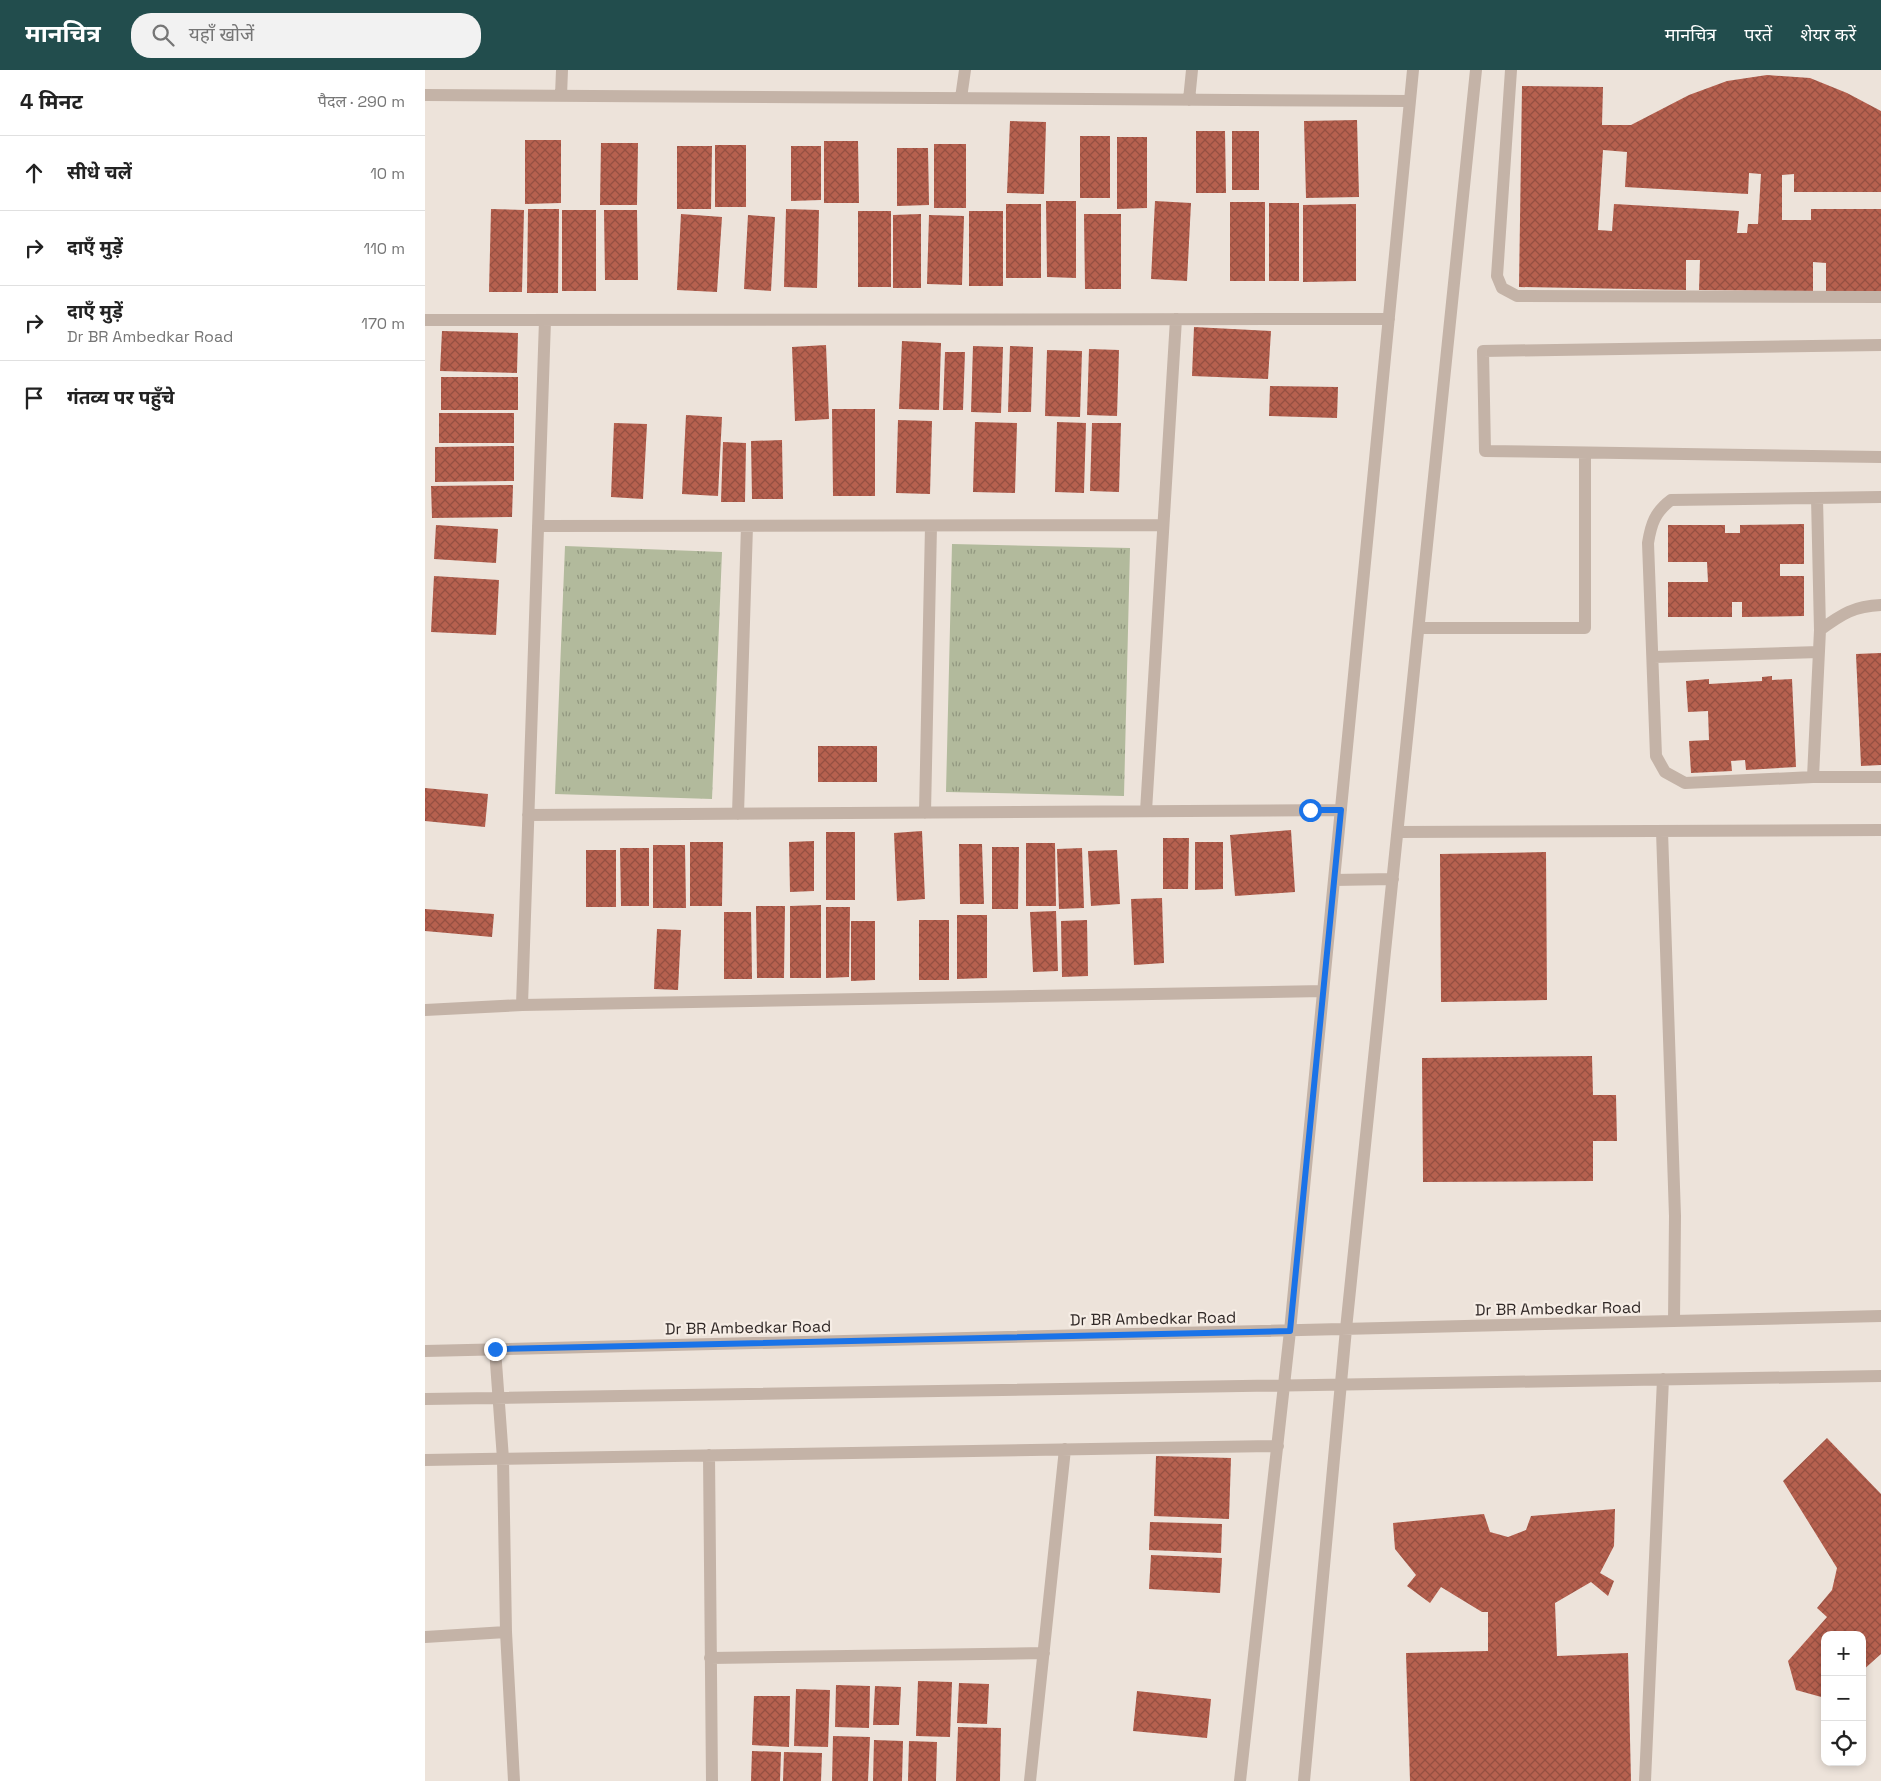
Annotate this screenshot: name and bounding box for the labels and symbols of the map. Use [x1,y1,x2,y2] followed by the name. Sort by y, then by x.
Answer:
[1299,799,1322,822] route start
[1475,1297,1641,1320] street label: Dr BR Ambedkar Road
[1070,1307,1236,1330] street label: Dr BR Ambedkar Road
[665,1316,831,1339] street label: Dr BR Ambedkar Road
[484,1338,507,1361] route end

